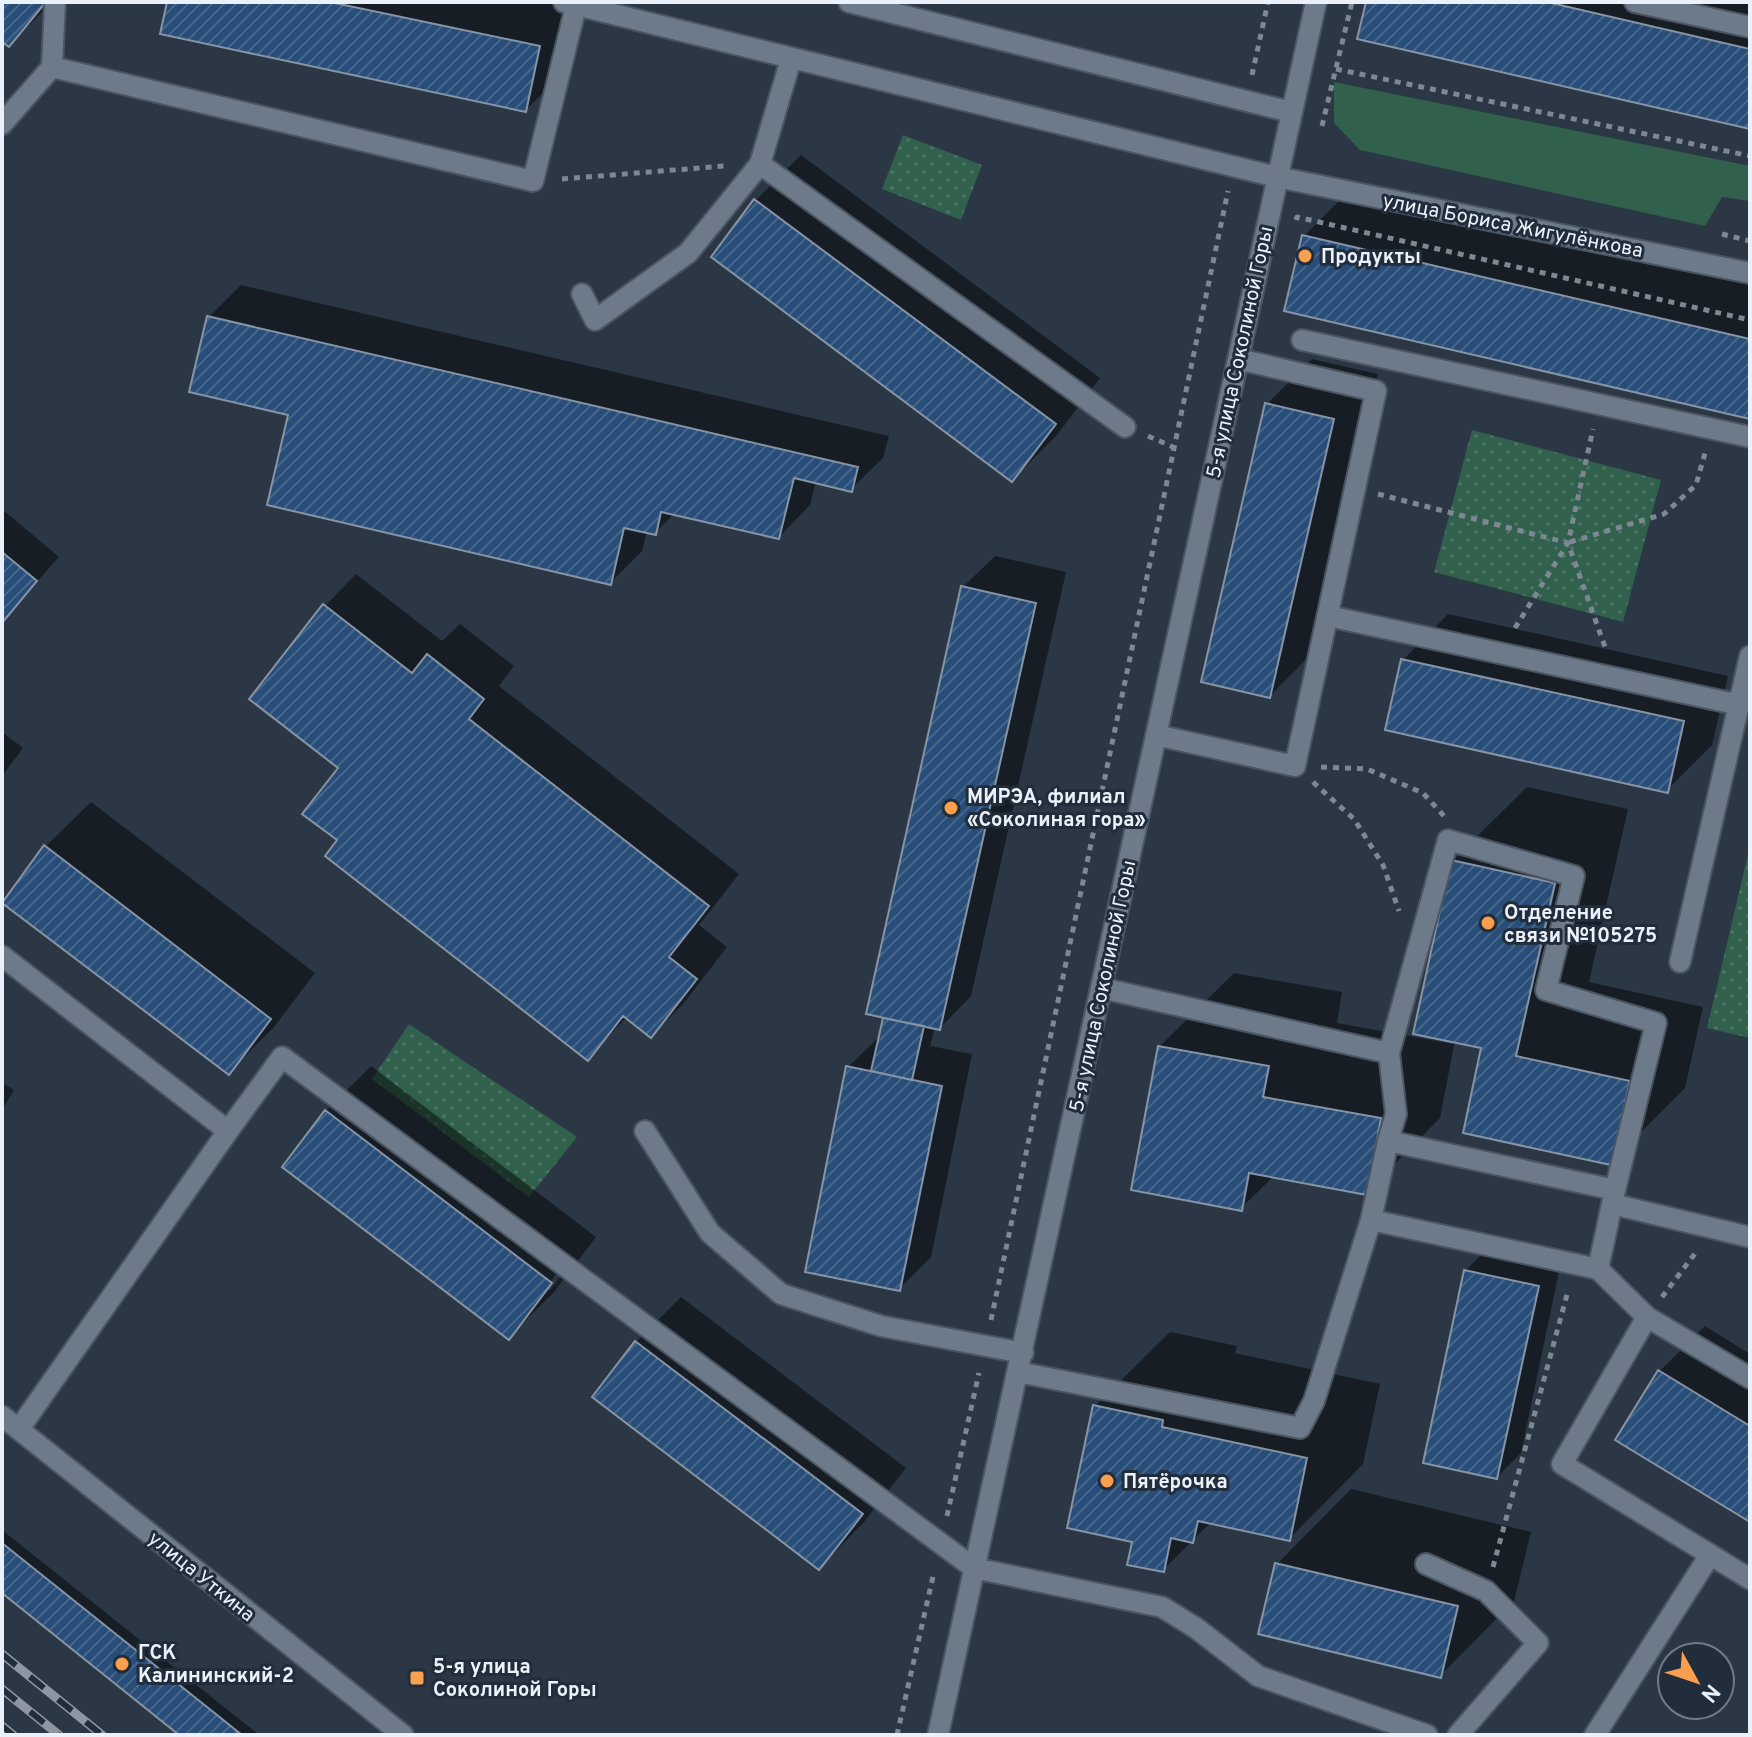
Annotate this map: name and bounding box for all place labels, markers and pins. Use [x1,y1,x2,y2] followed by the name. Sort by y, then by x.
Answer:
[1321,245,1421,271] place label: Продукты
[1296,247,1314,265] marker: Продукты
[967,785,1146,834] place label: МИРЭА, филиал «Соколиная гора»
[942,799,960,817] marker: МИРЭА, филиал «Соколиная гора»
[1504,901,1657,950] place label: Отделение связи №105275
[1479,914,1497,932] marker: Отделение связи №105275
[1123,1470,1228,1496] place label: Пятёрочка
[1098,1472,1116,1490] marker: Пятёрочка
[138,1641,294,1690] place label: ГСК Калининский-2
[113,1655,131,1673] marker: ГСК Калининский-2
[433,1655,597,1704] place label: 5-я улица Соколиной Горы
[408,1669,426,1687] marker: 5-я улица Соколиной Горы

